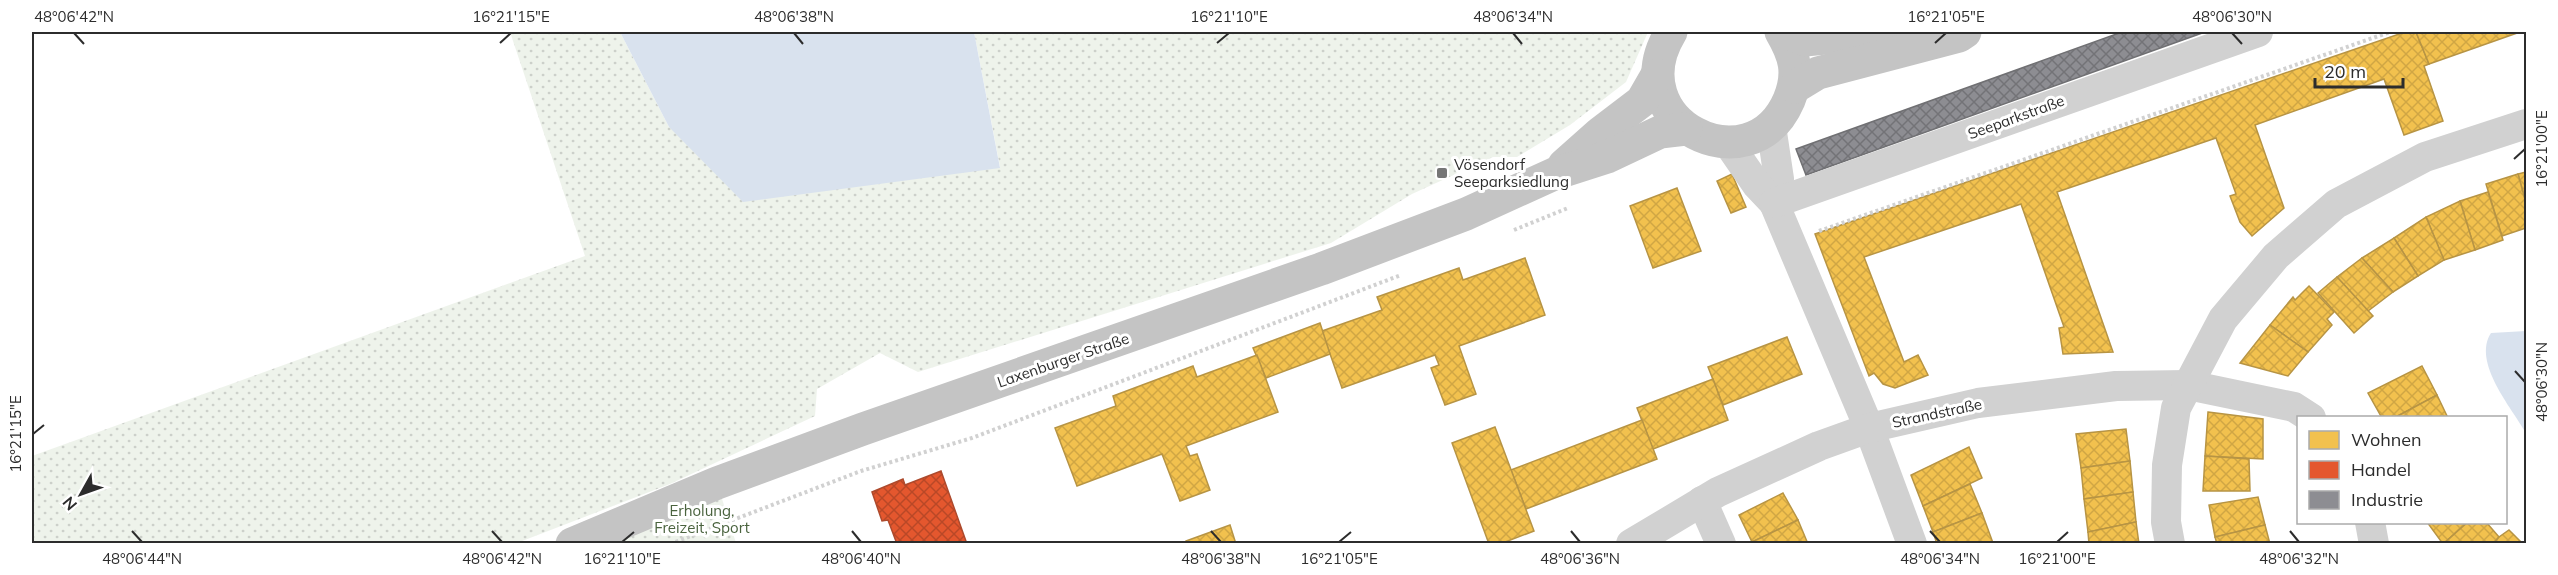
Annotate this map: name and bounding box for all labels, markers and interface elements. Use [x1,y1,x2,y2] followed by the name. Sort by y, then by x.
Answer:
[34,7,114,26] text: 48°06'42"N
[472,7,550,26] text: 16°21'15"E
[754,7,834,26] text: 48°06'38"N
[1190,7,1268,26] text: 16°21'10"E
[1473,7,1553,26] text: 48°06'34"N
[1907,7,1985,26] text: 16°21'05"E
[2192,7,2272,26] text: 48°06'30"N
[2315,51,2404,89] scale bar
[2324,60,2366,83] text: 20 m
[1965,91,2067,143] street label: Seeparkstraße
[2532,110,2551,188] text: 16°21'00"E
[1454,155,1569,191] place label: Vösendorf Seeparksiedlung
[1435,166,1449,180] marker: Vösendorf Seeparksiedlung
[995,329,1131,391] street label: Laxenburger Straße
[2532,342,2551,422] text: 48°06'30"N
[1890,394,1984,432] street label: Strandstraße
[6,395,25,473] text: 16°21'15"E
[2297,416,2507,524] legend
[2351,428,2422,451] text: Wohnen
[2351,458,2411,481] text: Handel
[51,464,111,524] north arrow
[2351,488,2423,511] text: Industrie
[58,493,81,515] text: N
[654,501,750,537] park label: Erholung, Freizeit, Sport
[102,549,182,568] text: 48°06'44"N
[462,549,542,568] text: 48°06'42"N
[583,549,661,568] text: 16°21'10"E
[821,549,901,568] text: 48°06'40"N
[1181,549,1261,568] text: 48°06'38"N
[1300,549,1378,568] text: 16°21'05"E
[1540,549,1620,568] text: 48°06'36"N
[1900,549,1980,568] text: 48°06'34"N
[2018,549,2096,568] text: 16°21'00"E
[2259,549,2339,568] text: 48°06'32"N

